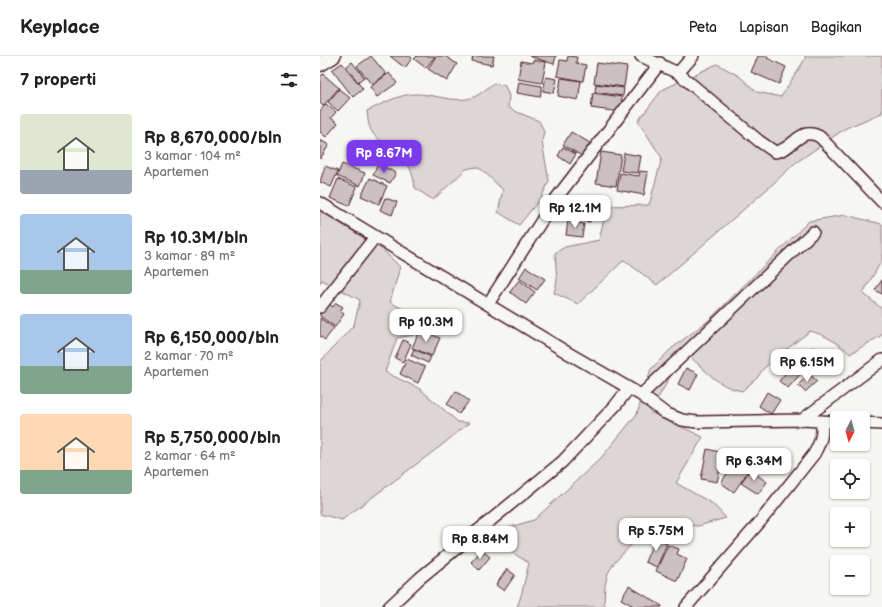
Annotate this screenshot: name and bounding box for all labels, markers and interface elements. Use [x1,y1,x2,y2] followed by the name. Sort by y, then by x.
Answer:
[20,16,100,39] text: Keyplace
[689,19,717,36] text: Peta
[739,19,789,36] text: Lapisan
[811,19,862,36] text: Bagikan
[278,69,300,91] icon: filters
[20,70,96,90] text: 7 properti
[144,128,282,148] text: Rp 8,670,000/bln
[52,130,100,178] icon: home
[343,140,425,174] pin: Rp 8.67M
[356,145,412,161] text: Rp 8.67M
[144,148,241,164] text: 3 kamar · 104 m²
[144,164,209,180] text: Apartemen
[534,195,616,229] pin: Rp 12.1M
[549,200,601,216] text: Rp 12.1M
[144,228,248,248] text: Rp 10.3M/bln
[52,230,100,278] icon: home
[144,248,235,264] text: 3 kamar · 89 m²
[144,264,209,280] text: Apartemen
[385,309,467,343] pin: Rp 10.3M
[398,314,454,330] text: Rp 10.3M
[144,328,279,348] text: Rp 6,150,000/bln
[52,330,100,378] icon: home
[144,348,234,364] text: 2 kamar · 70 m²
[766,349,848,383] pin: Rp 6.15M
[780,354,834,370] text: Rp 6.15M
[144,364,209,380] text: Apartemen
[830,411,870,451] north arrow
[830,411,870,595] map controls
[144,428,281,448] text: Rp 5,750,000/bln
[52,430,100,478] icon: home
[144,448,236,464] text: 2 kamar · 64 m²
[713,448,795,482] pin: Rp 6.34M
[725,453,783,469] text: Rp 6.34M
[830,459,870,499] button: locate
[144,464,209,480] text: Apartemen
[830,507,870,547] button: +
[615,518,697,552] pin: Rp 5.75M
[628,523,684,539] text: Rp 5.75M
[439,526,521,560] pin: Rp 8.84M
[451,531,509,547] text: Rp 8.84M
[830,555,870,595] button: −

